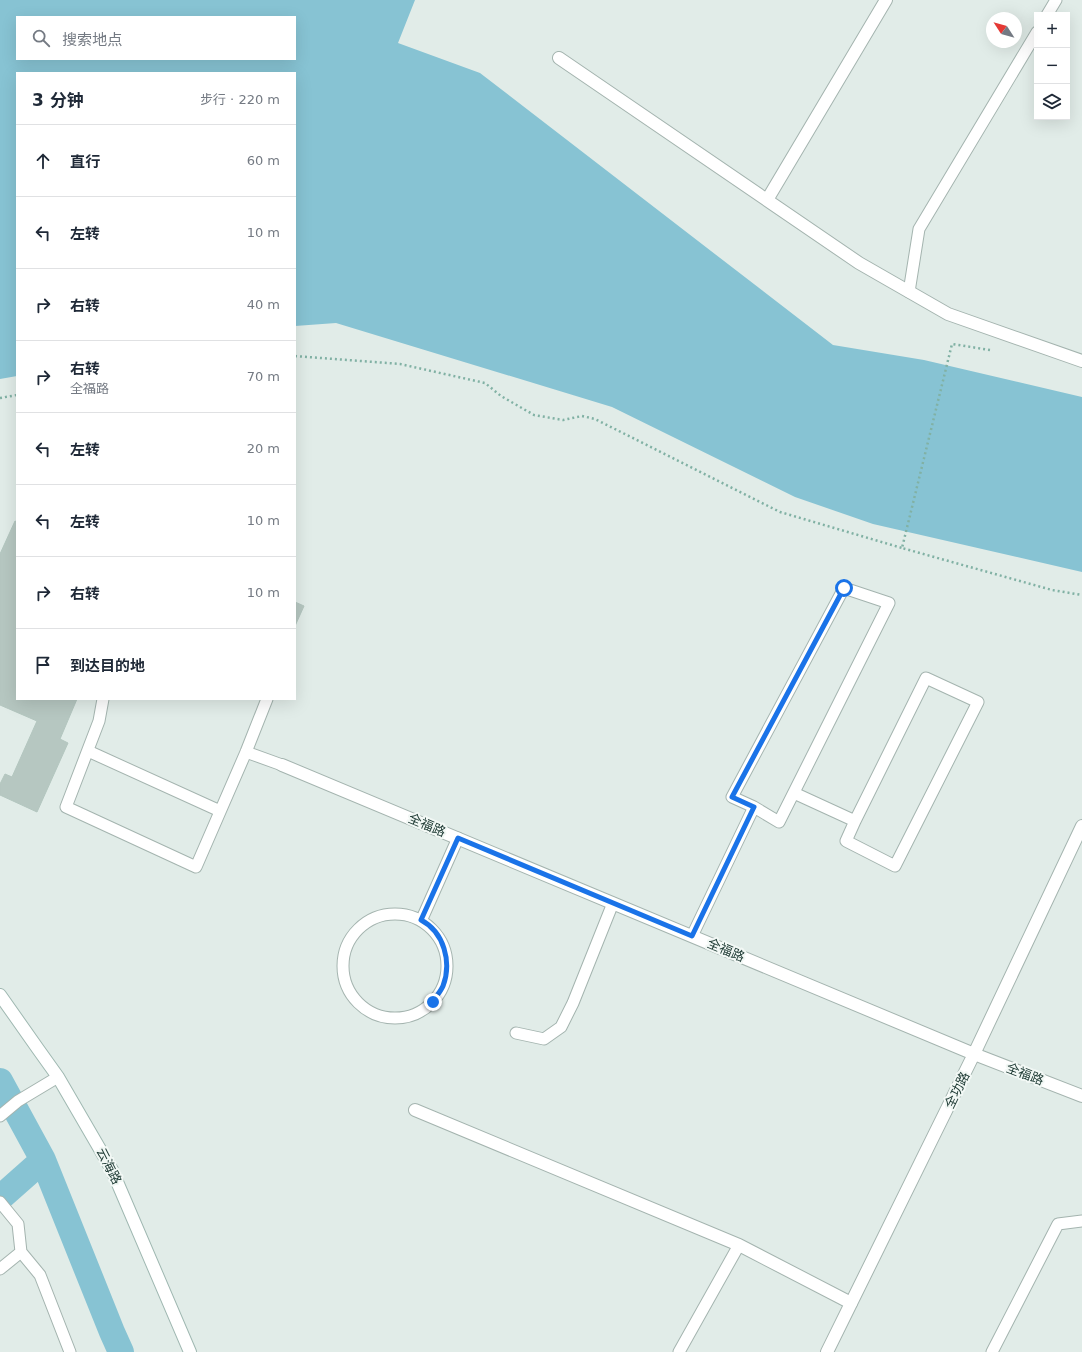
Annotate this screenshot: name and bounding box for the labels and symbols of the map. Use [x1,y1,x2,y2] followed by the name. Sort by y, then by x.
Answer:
[986,12,1022,48] north arrow
[835,579,853,597] route start
[406,810,448,840] street label: 全福路
[705,935,747,965] street label: 全福路
[424,993,442,1011] route end
[1004,1060,1046,1088] street label: 全福路
[942,1069,972,1111] street label: 全功路
[93,1145,125,1187] street label: 云海路

